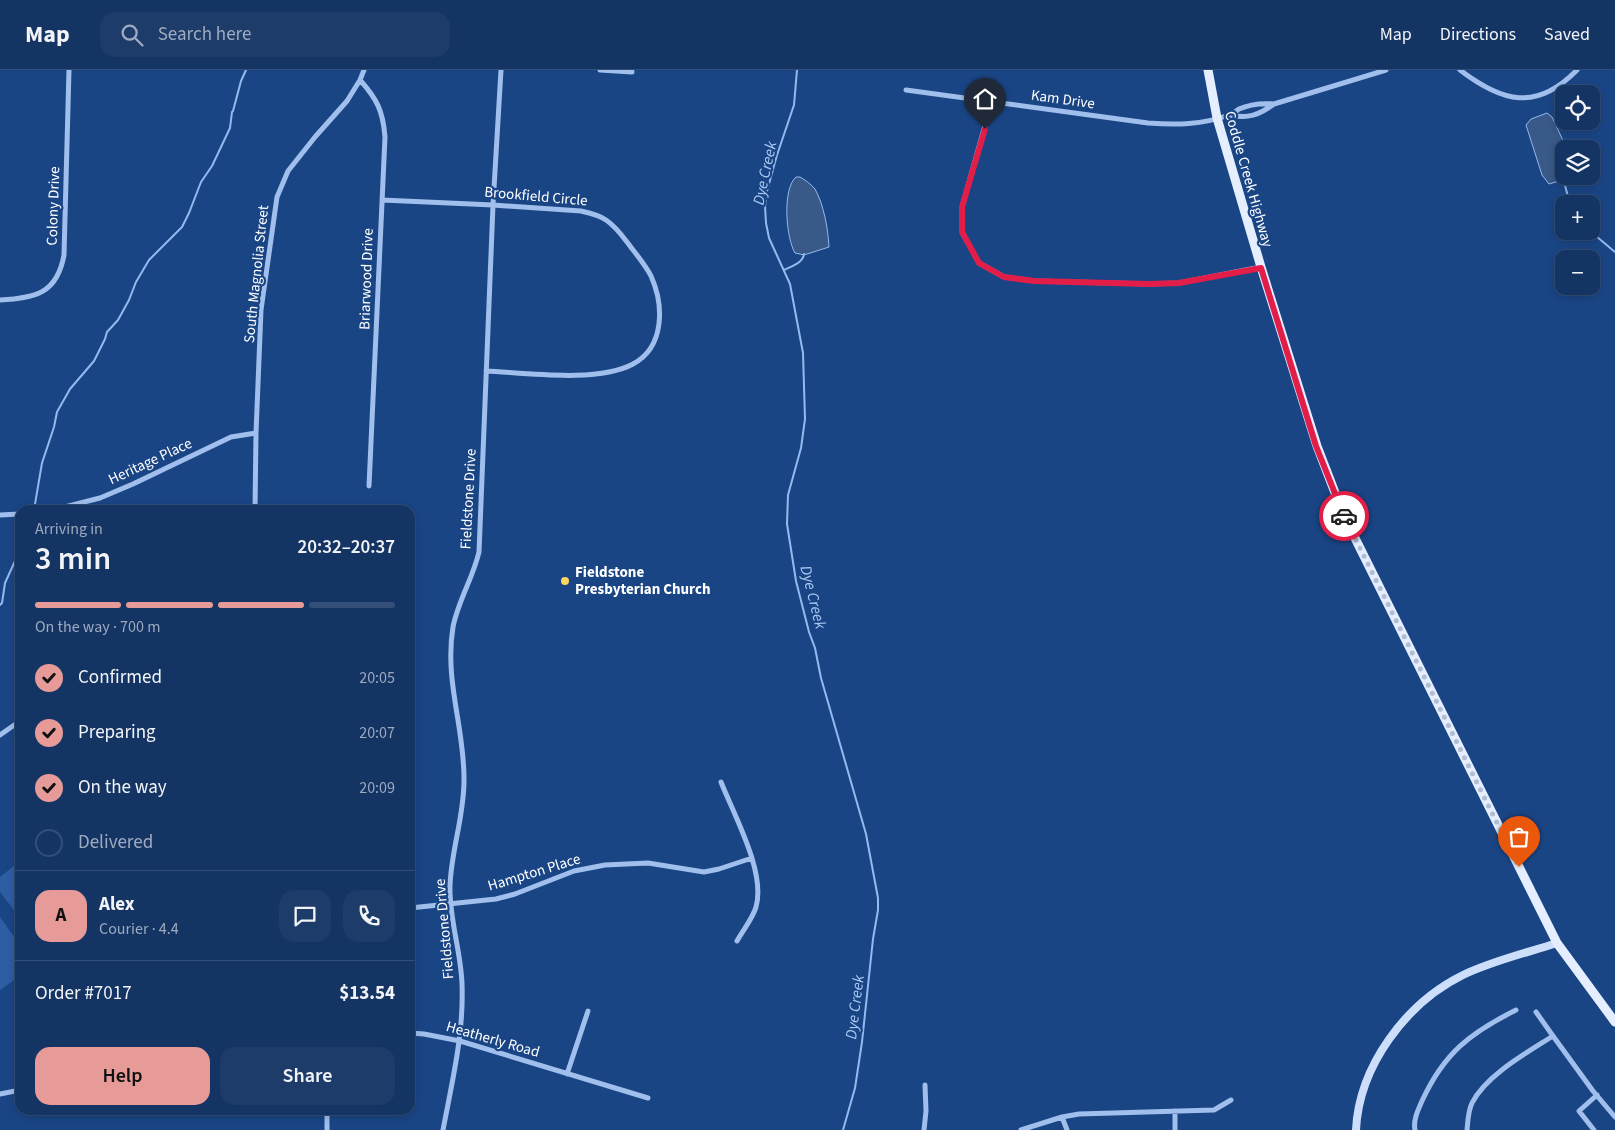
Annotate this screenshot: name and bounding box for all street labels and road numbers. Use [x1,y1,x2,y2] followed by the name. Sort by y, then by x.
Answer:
[1030,85,1096,114] street label: Kam Drive
[1219,109,1278,250] street label: Coddle Creek Highway
[42,166,65,246] street label: Colony Drive
[483,182,588,211] street label: Brookfield Circle
[239,204,274,344] street label: South Magnolia Street
[354,228,379,330] street label: Briarwood Drive
[105,433,195,490] street label: Heritage Place
[455,448,482,550] street label: Fieldstone Drive
[485,848,583,897] street label: Hampton Place
[430,878,459,980] street label: Fieldstone Drive
[444,1016,542,1063] street label: Heatherly Road

